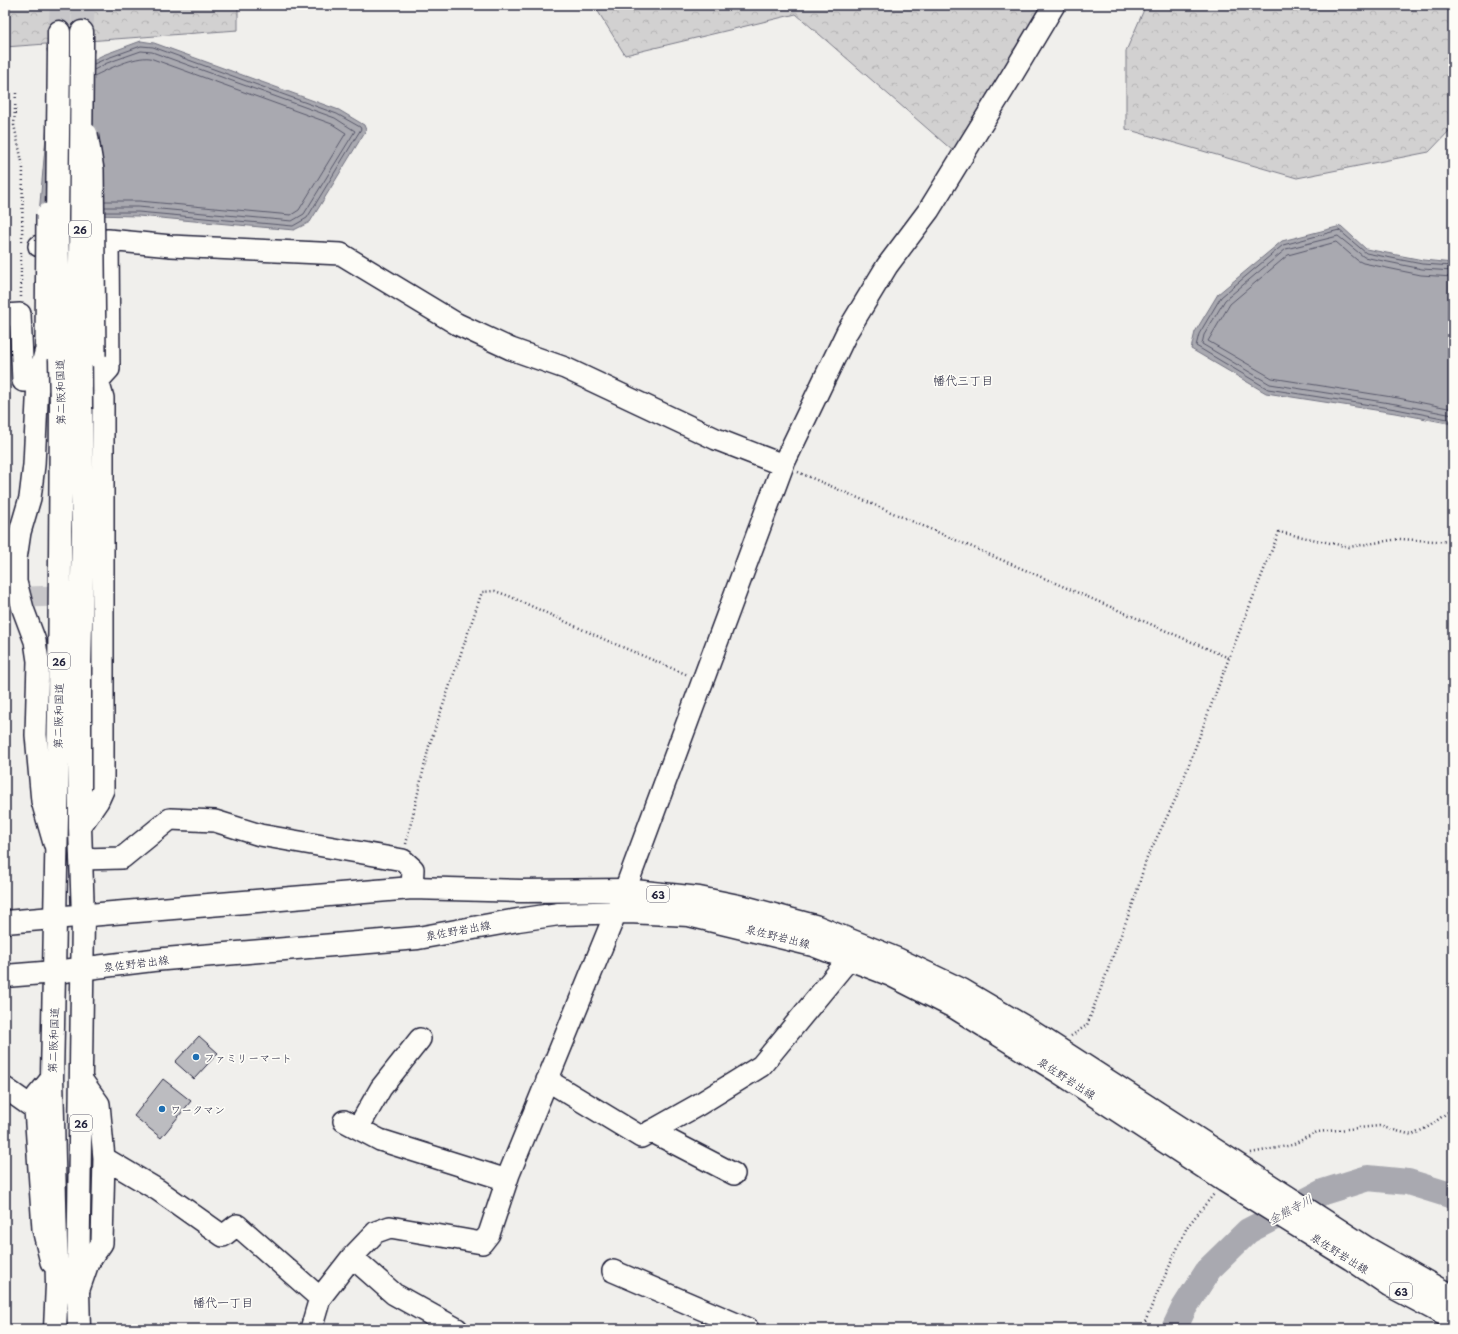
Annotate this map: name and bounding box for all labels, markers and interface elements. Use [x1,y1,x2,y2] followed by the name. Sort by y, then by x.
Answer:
[69,221,91,237] road number: 26
[51,359,69,425] street label: 第二阪和国道
[933,371,993,389] district label: 幡代三丁目
[48,653,70,669] road number: 26
[49,683,67,749] street label: 第二阪和国道
[647,886,669,902] road number: 63
[424,916,492,944] street label: 泉佐野岩出線
[744,920,812,952] street label: 泉佐野岩出線
[102,951,170,975] street label: 泉佐野岩出線
[43,1007,63,1073] street label: 第二阪和国道
[204,1049,292,1066] place label: ファミリーマート
[191,1052,201,1062] marker: ファミリーマート
[1035,1053,1099,1103] street label: 泉佐野岩出線
[170,1101,225,1118] place label: ワークマン
[157,1104,167,1114] marker: ワークマン
[70,1115,92,1131] road number: 26
[1265,1190,1315,1228] water label: 金熊寺川
[1308,1228,1372,1278] street label: 泉佐野岩出線
[1390,1283,1412,1299] road number: 63
[193,1293,253,1311] district label: 幡代一丁目

